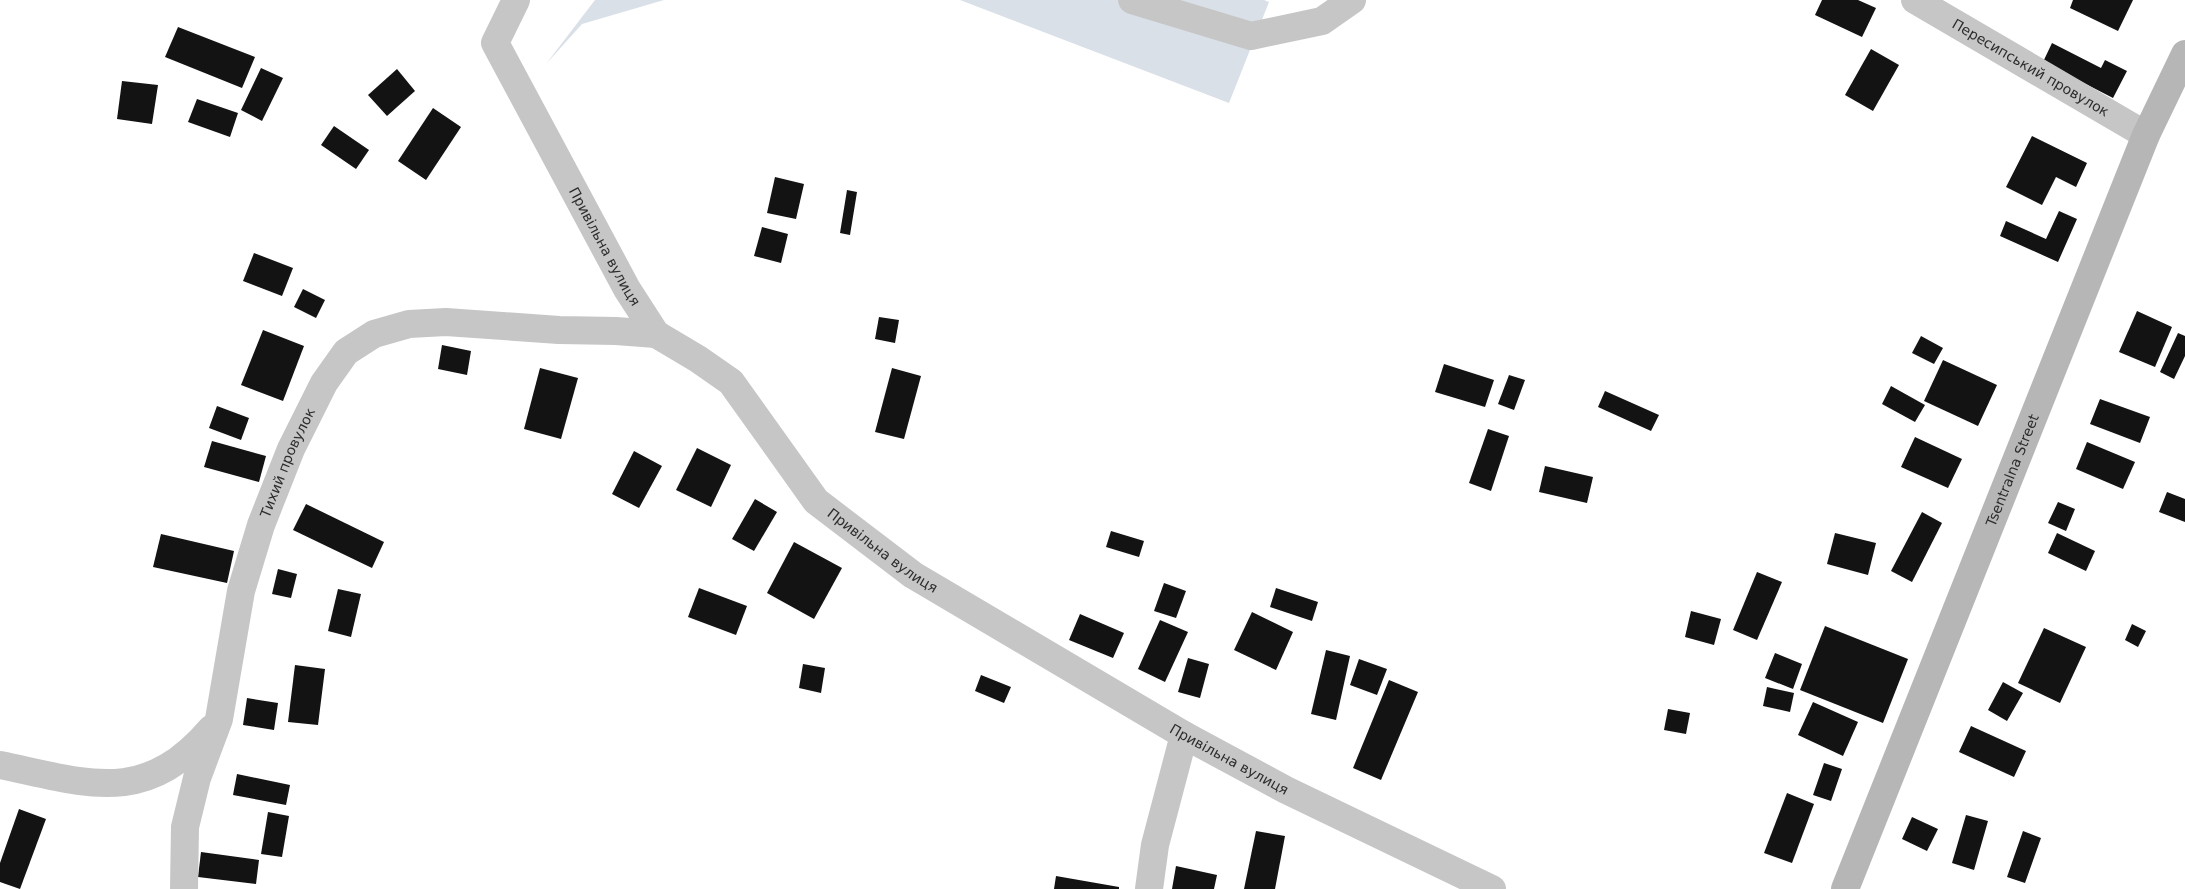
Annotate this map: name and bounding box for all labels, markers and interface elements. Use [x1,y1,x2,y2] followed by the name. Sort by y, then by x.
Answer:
[1949,16,2112,120] street label: Пересипський провулок
[566,184,644,309] street label: Привільна вулиця
[256,405,318,521] street label: Тихий провулок
[1982,411,2042,529] street label: Tsentralna Street
[824,505,941,596] street label: Привільна вулиця
[1167,721,1291,798] street label: Привільна вулиця

